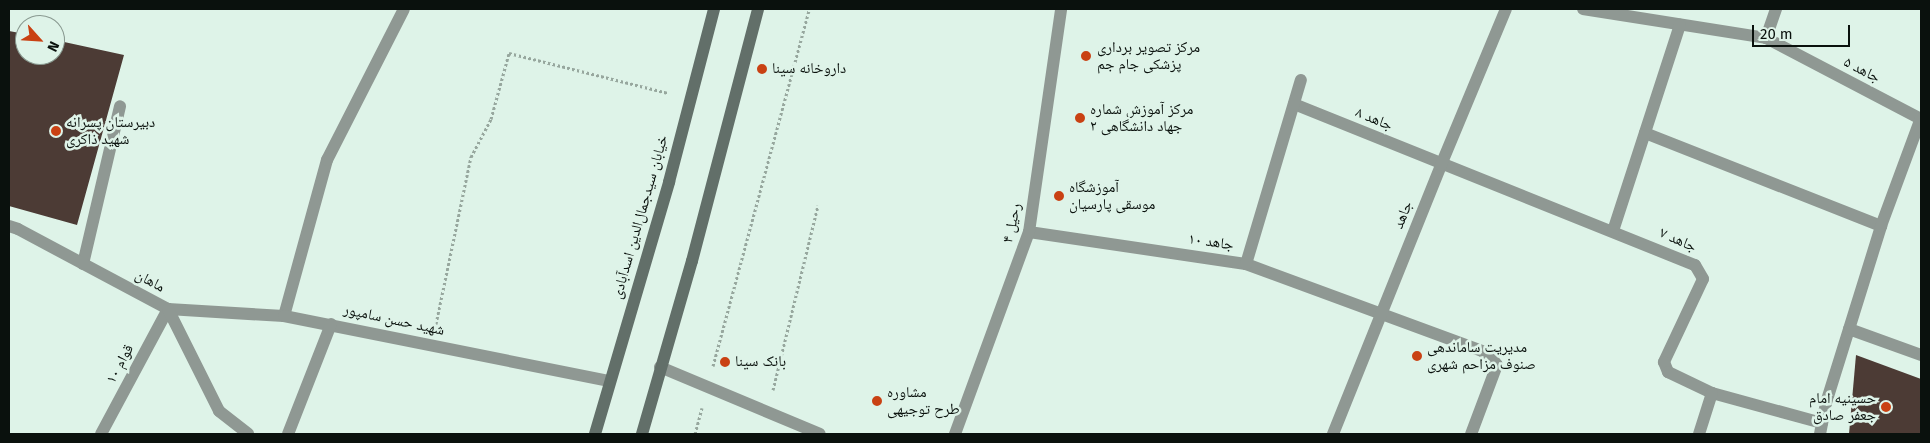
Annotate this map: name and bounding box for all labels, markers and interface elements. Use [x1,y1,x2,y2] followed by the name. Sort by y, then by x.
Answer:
[15,15,65,65] north arrow
[1755,15,1852,47] scale bar
[1760,25,1793,43] text: 20 m
[43,38,63,54] text: N
[1097,38,1200,73] place label: مرکز تصویر برداری پزشکی جام جم
[1079,49,1093,63] marker: مرکز تصویر برداری پزشکی جام جم
[1841,53,1883,87] street label: جاهد ۵
[772,60,846,78] place label: داروخانه سینا
[756,63,768,75] marker: داروخانه سینا
[1090,100,1193,135] place label: مرکز آموزش شماره ۲ جهاد دانشگاهی
[1353,103,1395,135] street label: جاهد ۸
[1074,112,1086,124] marker: مرکز آموزش شماره ۲ جهاد دانشگاهی
[66,113,155,148] place label: دبیرستان پسرانه شهید ذاکری
[50,125,62,137] marker: دبیرستان پسرانه شهید ذاکری
[608,133,672,301] street label: خیابان سیدجمال‌الدین اسدآبادی
[1069,178,1155,213] place label: آموزشگاه موسقی پارسیان
[1053,190,1065,202] marker: آموزشگاه موسقی پارسیان
[1389,199,1417,231] street label: جاهد
[999,201,1025,245] street label: رحیل ۴
[1657,224,1699,256] street label: جاهد ۷
[1187,230,1235,254] street label: جاهد ۱۰
[132,266,168,296] street label: ماهان
[342,300,446,340] street label: شهید حسن سامپور
[1427,338,1536,373] place label: مدیریت ساماندهی صنوف مزاحم شهری
[102,341,138,387] street label: قوام ۱۰
[1411,350,1423,362] marker: مدیریت ساماندهی صنوف مزاحم شهری
[735,353,786,371] place label: بانک سینا
[719,356,731,368] marker: بانک سینا
[887,383,960,418] place label: مشاوره طرح توجیهی
[1809,389,1876,424] place label: حسینیه امام جعفر صادق
[871,395,883,407] marker: مشاوره طرح توجیهی
[1880,401,1892,413] marker: حسینیه امام جعفر صادق

